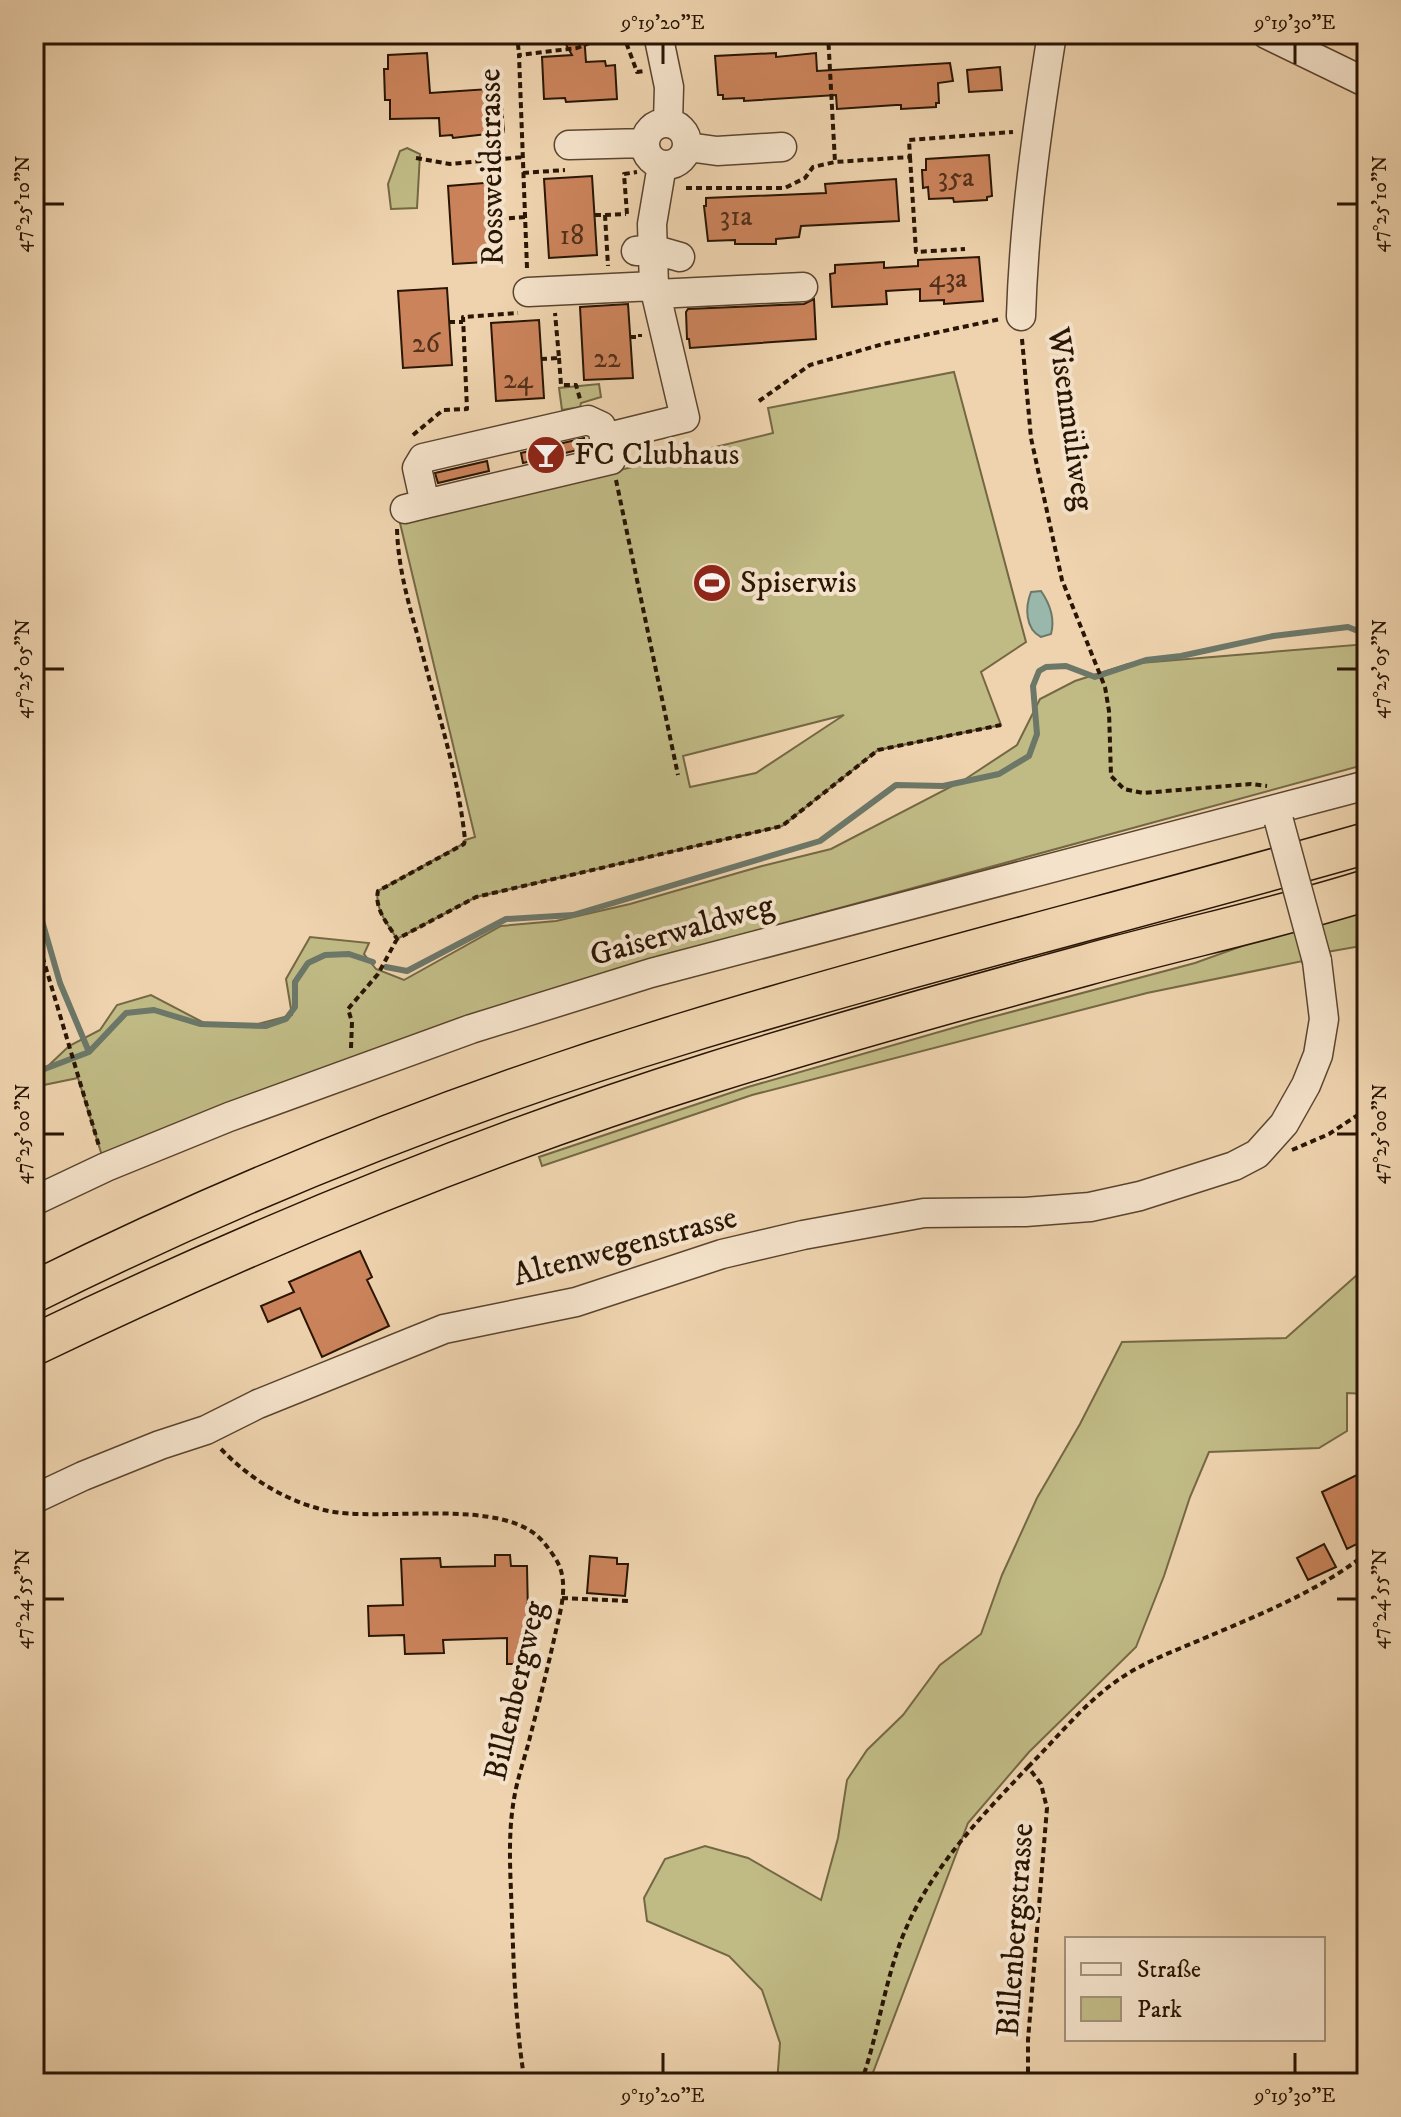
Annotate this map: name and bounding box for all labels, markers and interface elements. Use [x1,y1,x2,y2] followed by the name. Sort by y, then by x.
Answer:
[620,11,705,36] text: 9°19'20"E
[1253,11,1336,36] text: 9°19'30"E
[470,68,514,266] street label: Rossweidstrasse
[11,156,36,252] text: 47°25'10"N
[1368,156,1393,252] text: 47°25'10"N
[938,160,974,195] house number: 35a
[720,199,752,234] house number: 31a
[560,218,584,253] house number: 18
[929,261,967,296] house number: 43a
[1037,324,1103,514] street label: Wisenmüliweg
[412,326,442,361] house number: 26
[593,341,621,376] house number: 22
[503,362,534,397] house number: 24
[525,434,567,476] bar icon: FC Clubhaus
[574,435,739,475] place label: FC Clubhaus
[691,562,733,604] sports icon: Spiserwis
[740,563,857,603] place label: Spiserwis
[11,619,36,719] text: 47°25'05"N
[1368,619,1393,719] text: 47°25'05"N
[586,886,779,976] street label: Gaiserwaldweg
[11,1084,36,1184] text: 47°25'00"N
[1368,1084,1393,1184] text: 47°25'00"N
[509,1198,741,1296] street label: Altenwegenstrasse
[11,1549,36,1649] text: 47°24'55"N
[1368,1549,1393,1649] text: 47°24'55"N
[476,1597,556,1785] street label: Billenbergweg
[989,1822,1043,2038] street label: Billenbergstrasse
[1065,1937,1325,2041] legend
[1137,1955,1201,1985] text: Straße
[1137,1995,1182,2025] text: Park
[620,2084,705,2109] text: 9°19'20"E
[1253,2084,1336,2109] text: 9°19'30"E

